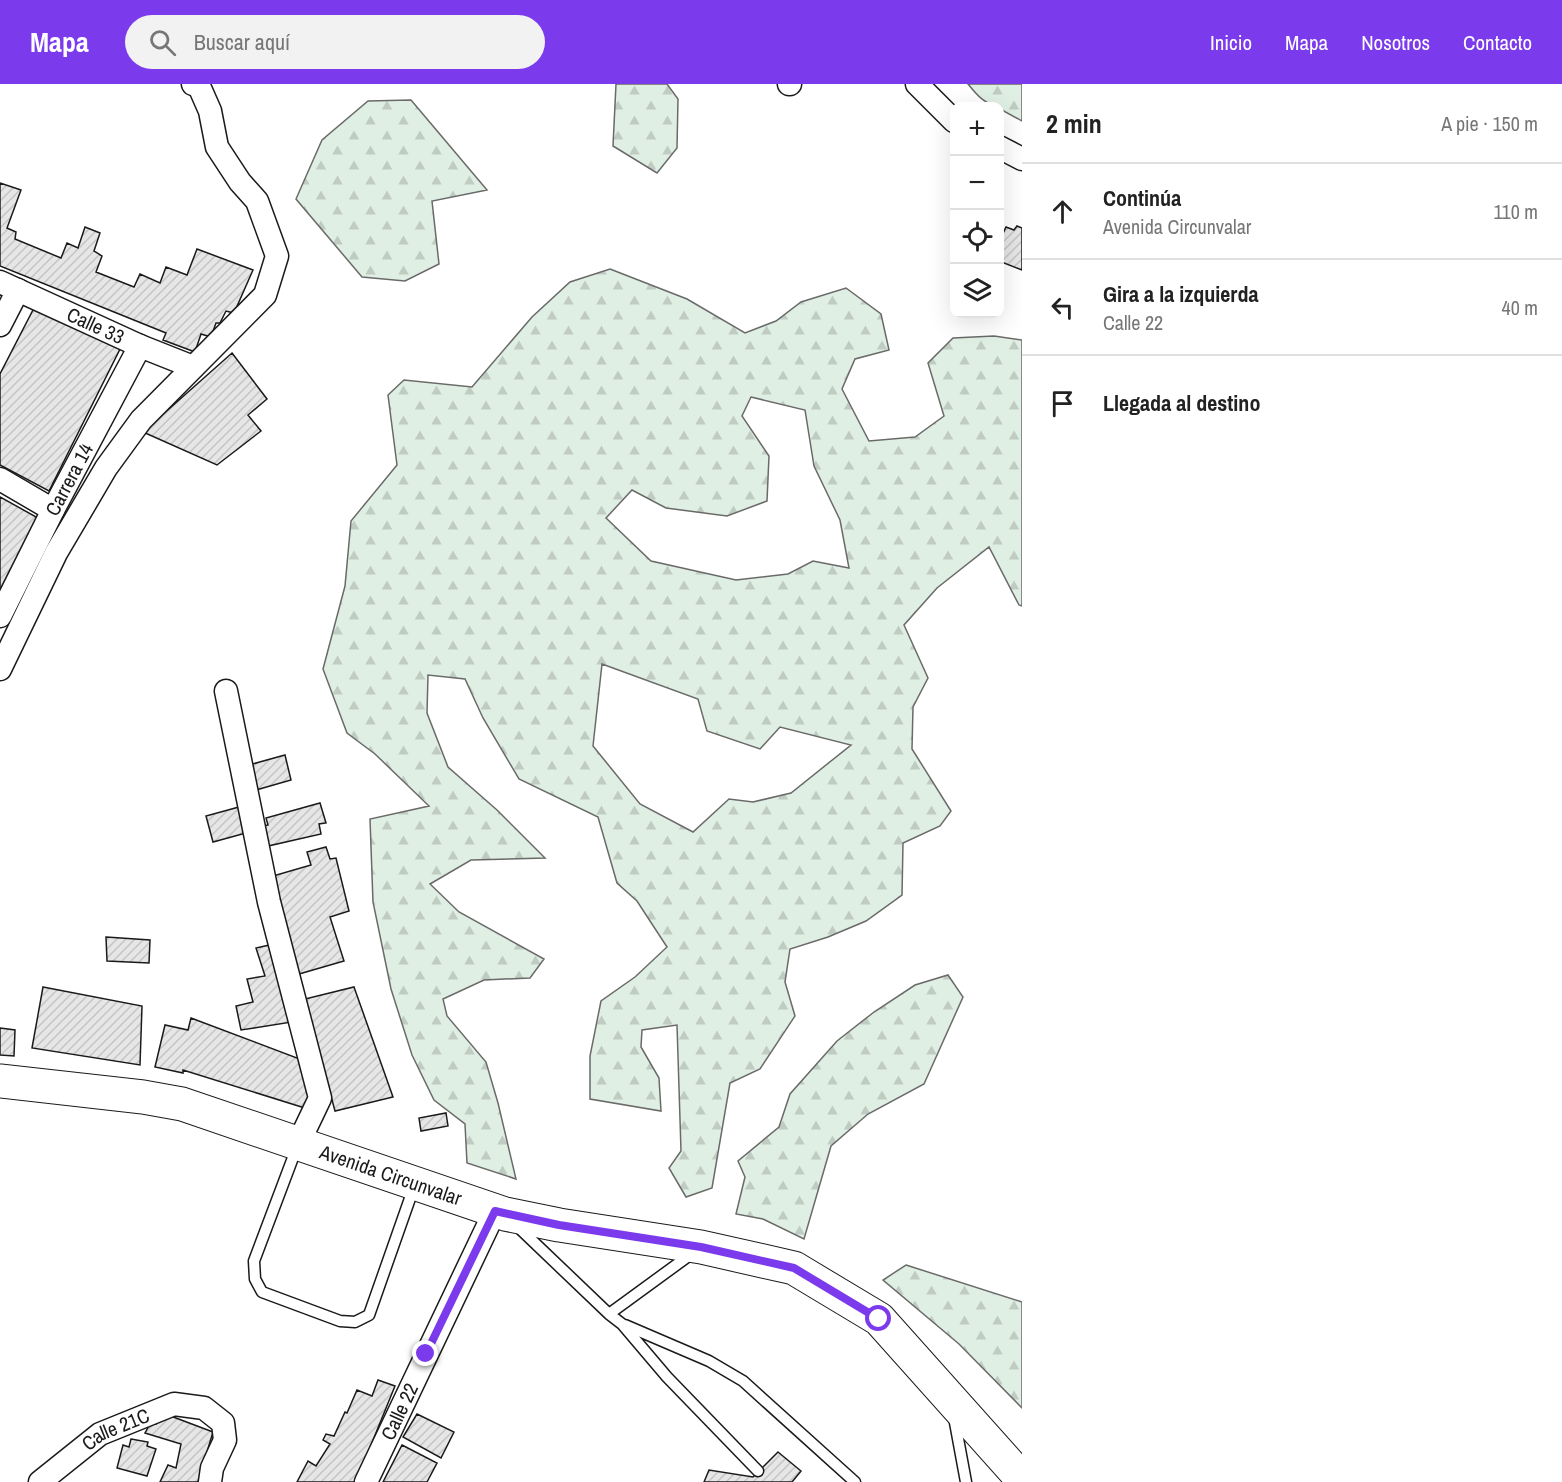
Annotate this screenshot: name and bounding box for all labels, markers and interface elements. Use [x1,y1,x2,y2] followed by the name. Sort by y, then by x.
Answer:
[125,15,545,69] search box
[30,23,89,61] text: Mapa
[146,26,179,59] icon: search
[194,27,290,57] text: Buscar aquí
[1210,28,1252,57] text: Inicio
[1285,28,1328,57] text: Mapa
[1361,28,1430,57] text: Nosotros
[1463,28,1532,57] text: Contacto
[950,102,1004,318] map controls
[950,102,1004,156] button: +
[1046,106,1102,141] text: 2 min
[1441,110,1538,137] text: A pie · 150 m
[950,156,1004,210] button: −
[1103,183,1181,213] text: Continúa
[1046,195,1079,228] icon: ahead
[1494,198,1538,225] text: 110 m
[950,210,1004,264] button: locate
[1103,213,1251,240] text: Avenida Circunvalar
[950,264,1004,318] button: layers
[1103,279,1258,309] text: Gira a la izquierda
[1046,291,1079,324] icon: left
[1502,294,1538,321] text: 40 m
[63,300,129,350] street label: Calle 33
[1103,309,1163,336] text: Calle 22
[1046,387,1079,420] icon: arrive
[1103,388,1260,418] text: Llegada al destino
[38,438,99,520] street label: Carrera 14
[315,1138,466,1211] street label: Avenida Circunvalar
[865,1305,891,1331] route start
[412,1340,438,1366] route end
[374,1378,424,1444] street label: Calle 22
[76,1401,153,1457] street label: Calle 21C

